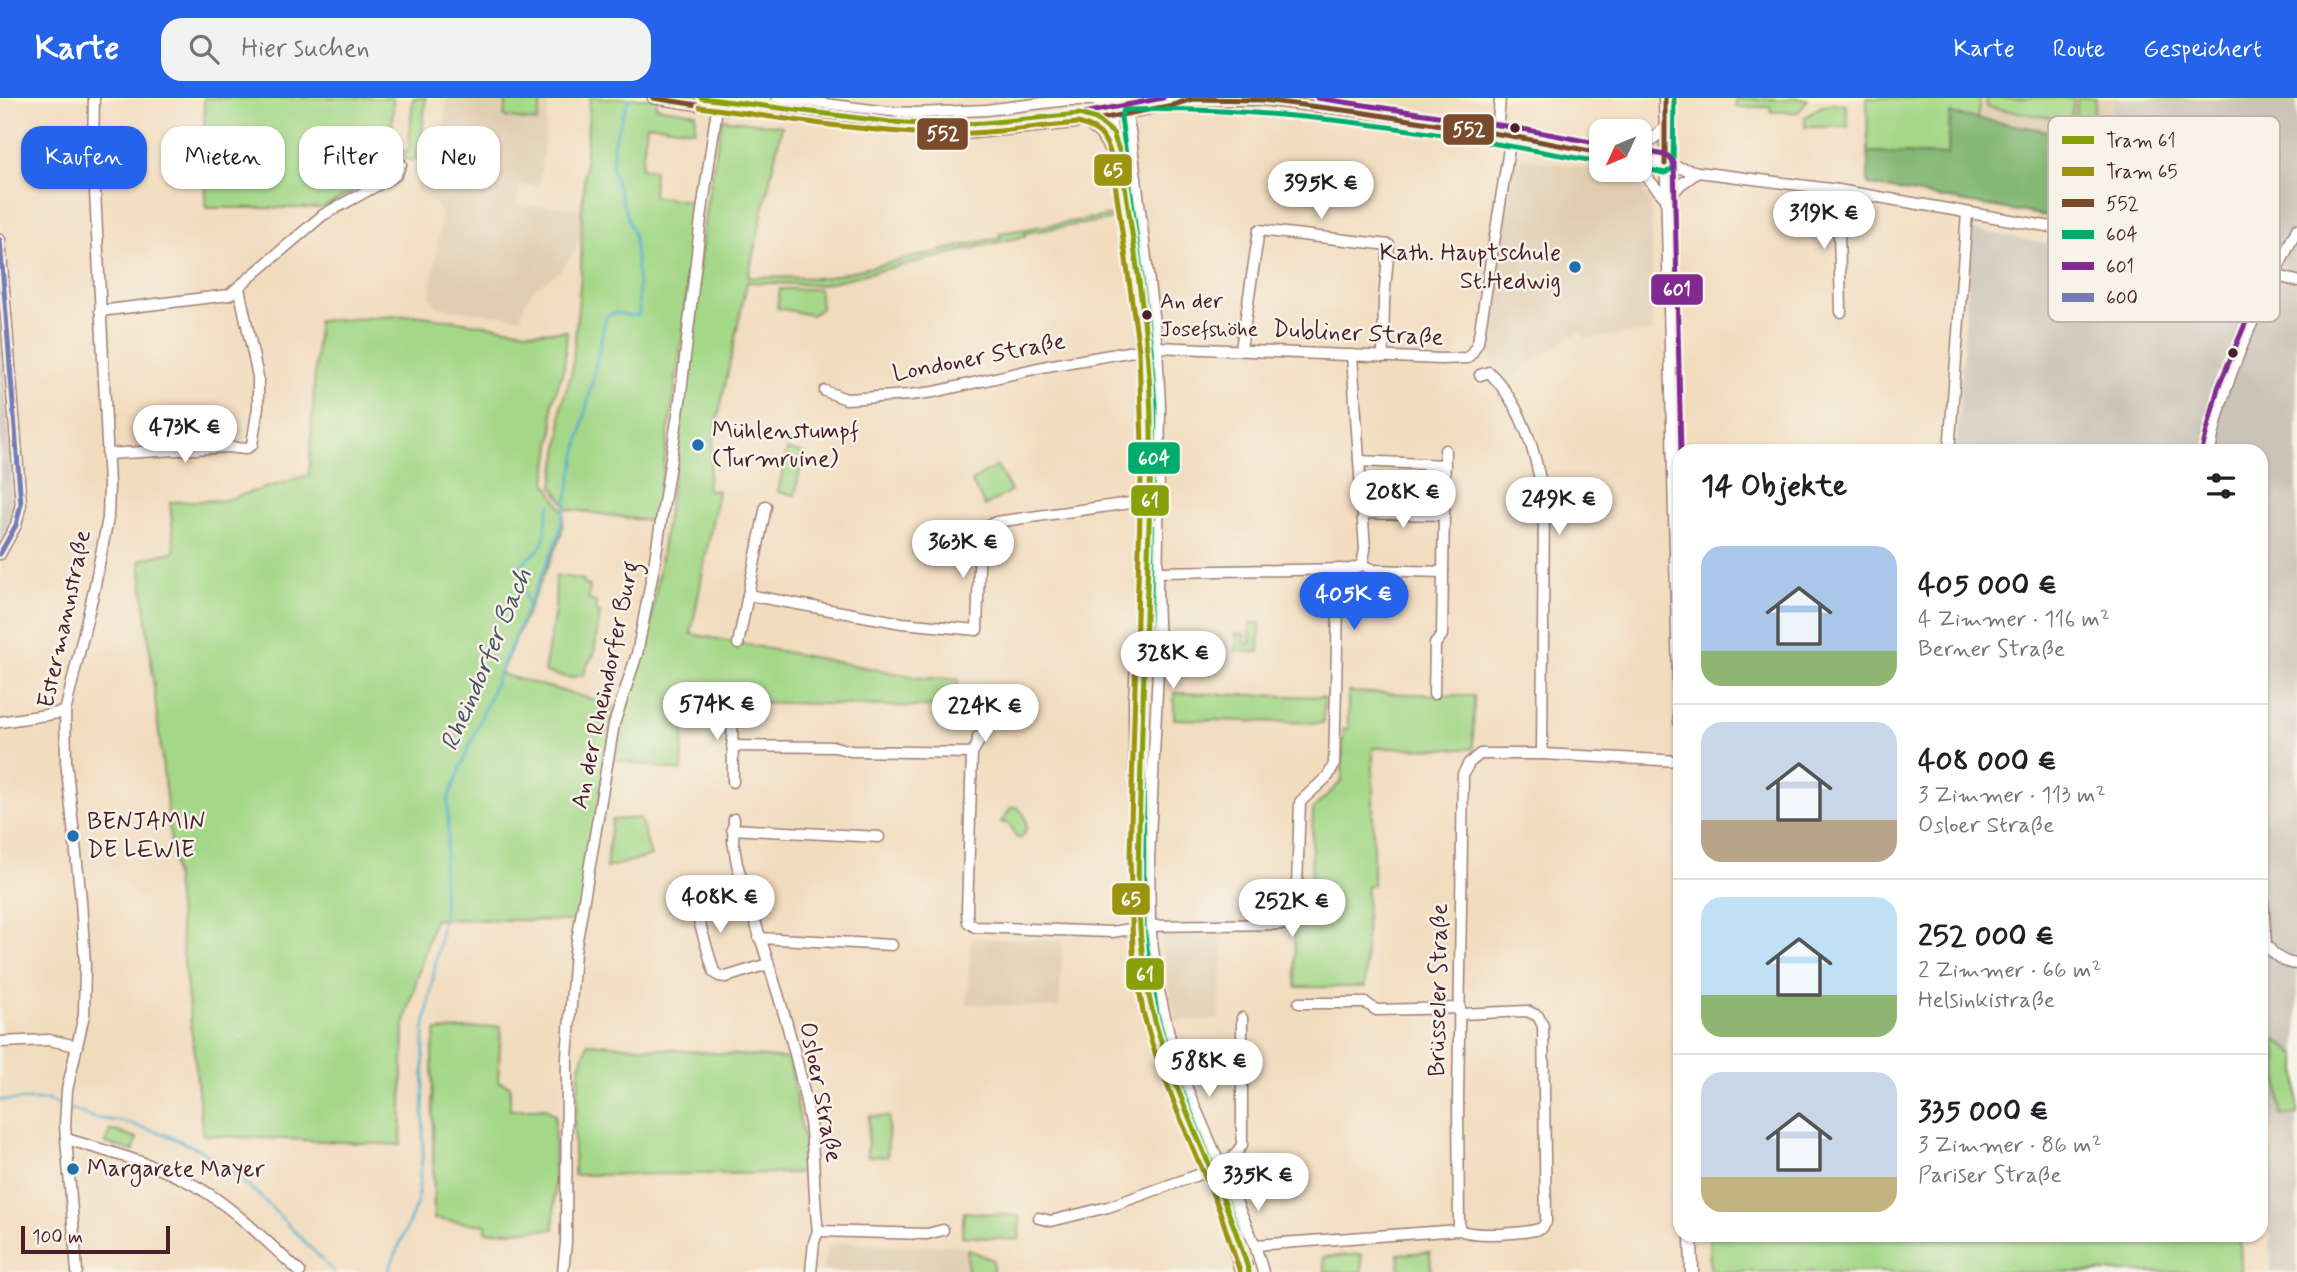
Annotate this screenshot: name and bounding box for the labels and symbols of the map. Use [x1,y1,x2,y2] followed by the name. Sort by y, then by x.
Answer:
[1442,113,1495,146] line badge: 552
[2048,116,2280,322] legend
[916,117,969,151] line badge: 552
[1453,118,1486,143] text: 552
[1589,119,1652,182] north arrow
[1508,121,1522,135] unlabelled marker
[927,122,960,147] text: 552
[2106,129,2176,154] text: Tram 61
[1093,153,1133,187] line badge: 65
[1103,159,1123,184] text: 65
[2106,160,2178,185] text: Tram 65
[1264,162,1378,221] pin: 395K €
[1767,192,1881,251] pin: 319K €
[2106,192,2139,217] text: 552
[2106,223,2138,248] text: 604
[1379,238,1561,297] place label: Kath. Hauptschule St.Hedwig
[2106,255,2134,280] text: 601
[1567,259,1583,275] marker: Kath. Hauptschule St.Hedwig
[1650,273,1704,306] line badge: 601
[1663,278,1691,303] text: 601
[2106,286,2138,311] text: 600
[1160,288,1259,344] place label: An der Josefshöhe
[1140,308,1154,322] marker: An der Josefshöhe
[1272,314,1444,354] street label: Dubliner Straße
[890,326,1068,390] street label: Londoner Straße
[2226,346,2240,360] unlabelled marker
[128,406,242,465] pin: 473K €
[712,416,859,475] place label: Mühlenstumpf (Turmruine)
[690,437,706,453] marker: Mühlenstumpf (Turmruine)
[1127,441,1181,475] line badge: 604
[1138,447,1171,472] text: 604
[1346,470,1460,530] pin: 208K €
[1502,478,1616,537] pin: 249K €
[1130,484,1170,517] line badge: 61
[1141,489,1159,514] text: 61
[906,520,1020,580] pin: 363K €
[31,527,99,711] street label: Estermannstraße
[565,558,650,812] street label: An der Rheindorfer Burg
[433,564,541,756] water label: Rheindorfer Bach
[1297,573,1411,632] pin: 405K €
[1116,632,1230,691] pin: 328K €
[660,682,774,742] pin: 574K €
[928,684,1042,744] pin: 224K €
[87,807,206,866] place label: BENJAMIN DE LEWIE
[65,828,81,844] marker: BENJAMIN DE LEWIE
[663,876,777,935] pin: 408K €
[1235,880,1349,939] pin: 252K €
[1111,882,1151,916] line badge: 65
[1121,888,1141,913] text: 65
[1422,903,1456,1077] street label: Brüsseler Straße
[1125,957,1165,991] line badge: 61
[1136,963,1154,988] text: 61
[791,1019,849,1165] street label: Osloer Straße
[1152,1040,1266,1099] pin: 588K €
[87,1154,265,1187] place label: Margarete Mayer
[1201,1154,1315,1213] pin: 335K €
[65,1161,81,1177] marker: Margarete Mayer
[21,1223,170,1255] scale bar

